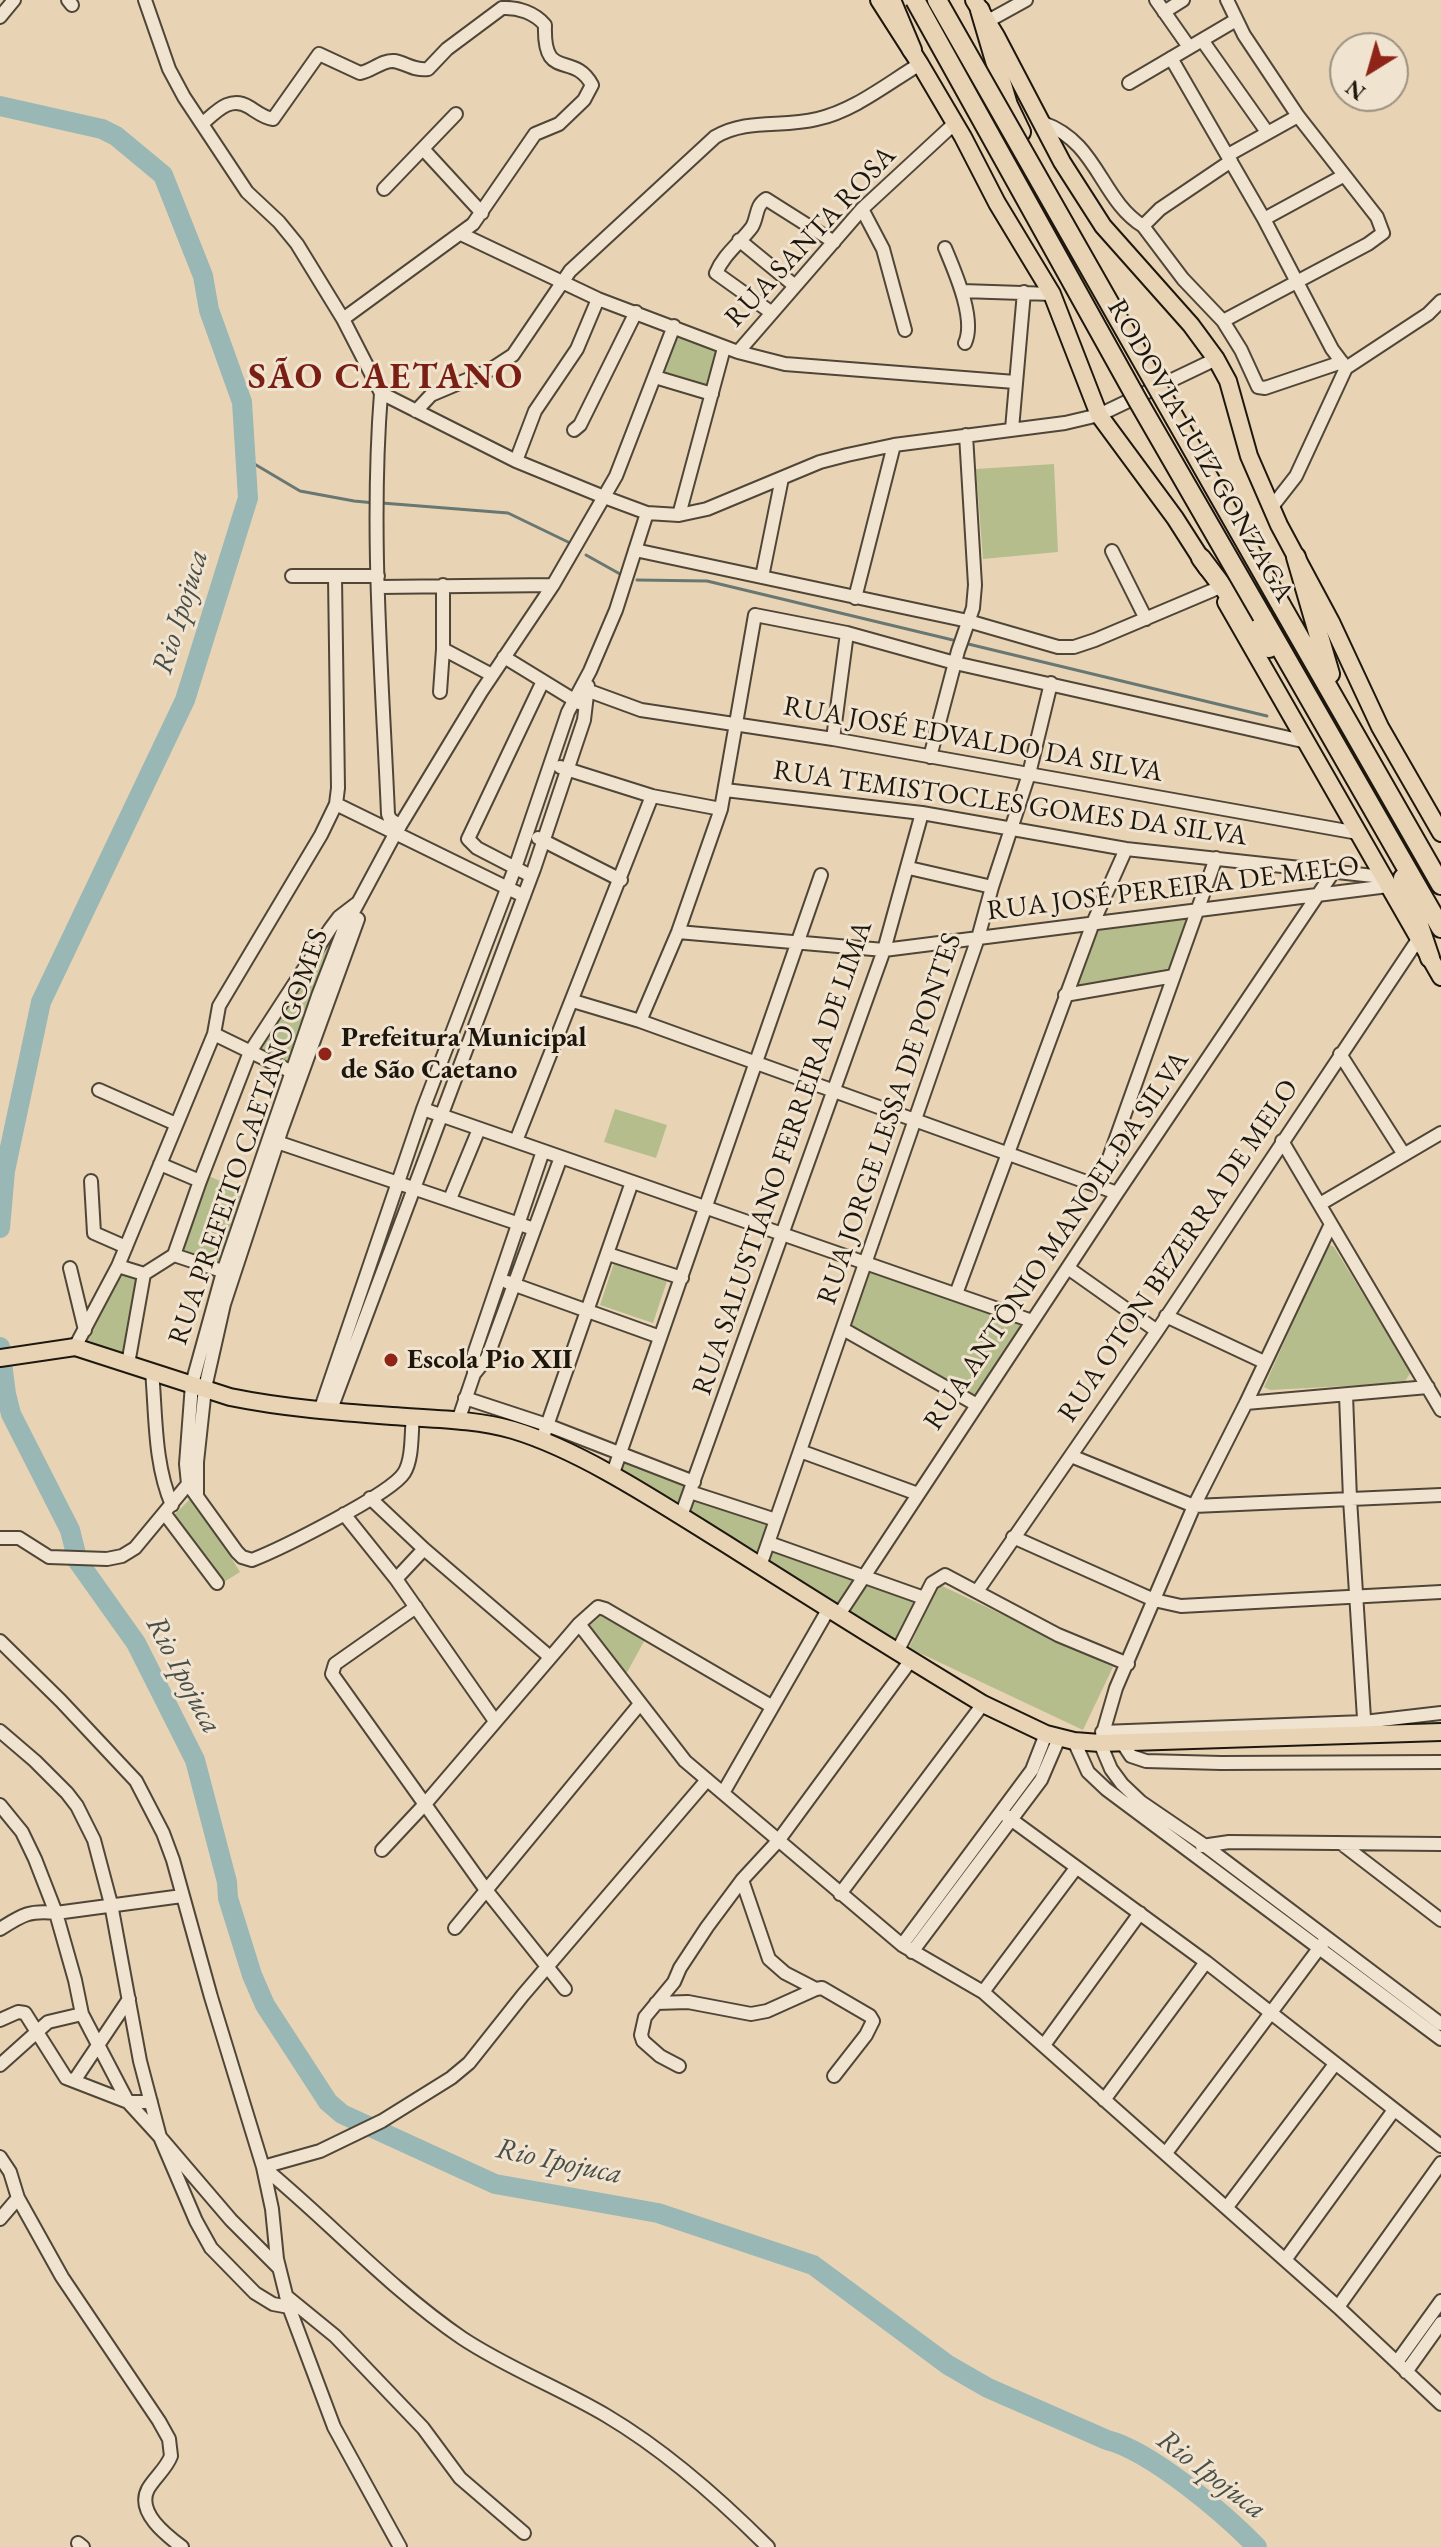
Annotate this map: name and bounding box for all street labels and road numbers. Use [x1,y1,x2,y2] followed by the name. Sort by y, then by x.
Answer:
[718,140,904,334] street label: RUA SANTA ROSA
[1099,294,1301,608] street label: RODOVIA LUIZ GONZAGA
[781,690,1165,790] street label: RUA JOSÉ EDVALDO DA SILVA
[771,754,1249,854] street label: RUA TEMISTOCLES GOMES DA SILVA
[985,849,1361,929] street label: RUA JOSÉ PEREIRA DE MELO
[686,917,880,1399] street label: RUA SALUSTIANO FERREIRA DE LIMA
[162,925,336,1349] street label: RUA PREFEITO CAETANO GOMES
[811,929,969,1309] street label: RUA JORGE LESSA DE PONTES
[917,1045,1197,1437] street label: RUA ANTÔNIO MANOEL DA SILVA
[1052,1073,1306,1429] street label: RUA OTON BEZERRA DE MELO

